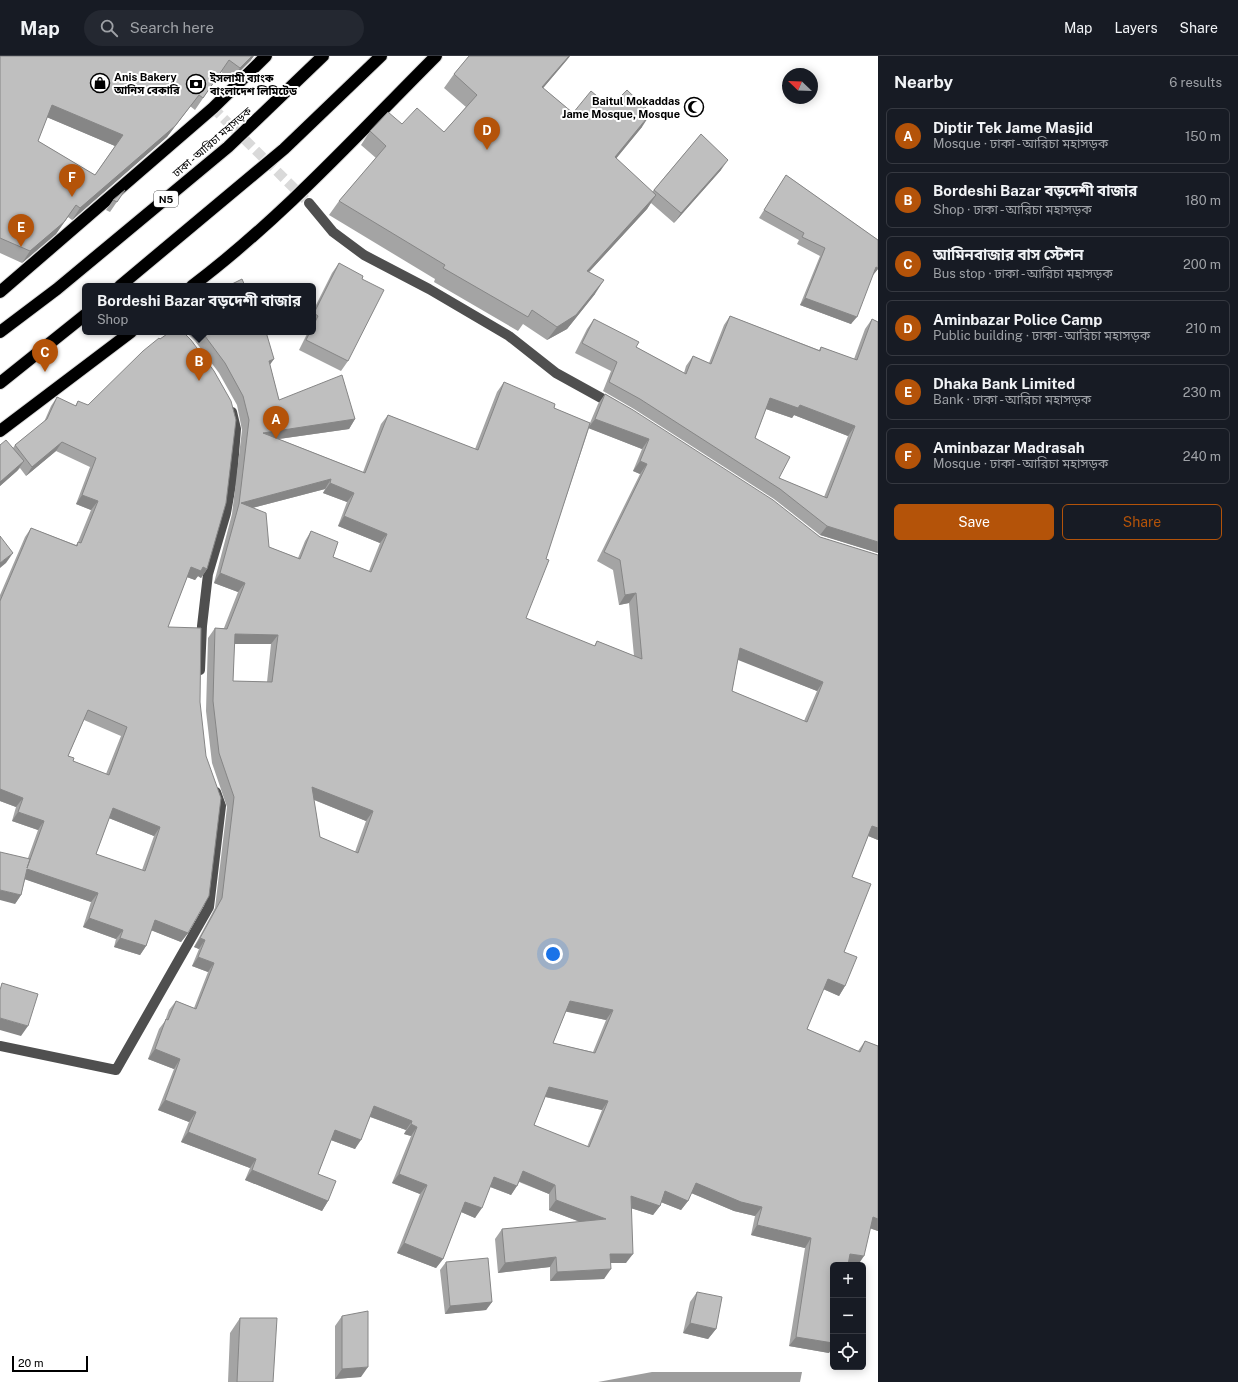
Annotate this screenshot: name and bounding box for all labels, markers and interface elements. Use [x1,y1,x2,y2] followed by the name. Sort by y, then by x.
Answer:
[84,10,364,46] search box
[20,17,60,39] text: Map
[98,17,120,39] icon: search
[130,19,214,36] text: Search here
[1064,20,1092,36] text: Map
[1114,20,1158,36] text: Layers
[1180,20,1218,36] text: Share
[782,68,818,104] north arrow
[113,71,180,96] place label: Anis Bakery আনিস বেকারি
[89,72,111,94] shop icon: Anis Bakery আনিস বেকারি
[209,72,298,97] place label: ইসলামী ব্যাংক বাংলাদেশ লিমিটেড
[894,72,953,92] text: Nearby
[185,73,207,95] bank icon: ইসলামী ব্যাংক বাংলাদেশ লিমিটেড
[1169,75,1222,90] text: 6 results
[562,95,680,120] place label: Baitul Mokaddas Jame Mosque, Mosque
[683,96,705,118] mosque icon: Baitul Mokaddas Jame Mosque, Mosque
[170,105,254,180] street label: ঢাকা - আরিচা মহাসড়ক
[474,117,500,150] pin: D
[933,119,1093,136] text: Diptir Tek Jame Masjid
[903,129,913,144] text: A
[1185,129,1221,144] text: 150 m
[933,136,1108,151] text: Mosque · ঢাকা - আরিচা মহাসড়ক
[59,164,85,197] pin: F
[933,182,1137,199] text: Bordeshi Bazar বড়দেশী বাজার
[154,191,178,207] road number: N5
[904,193,912,208] text: B
[1185,193,1221,208] text: 180 m
[933,202,1092,217] text: Shop · ঢাকা - আরিচা মহাসড়ক
[8,214,34,247] pin: E
[933,246,1084,263] text: আমিনবাজার বাস স্টেশন
[903,257,913,272] text: C
[1183,257,1221,272] text: 200 m
[933,266,1113,281] text: Bus stop · ঢাকা - আরিচা মহাসড়ক
[82,283,316,335] popup
[97,292,301,309] text: Bordeshi Bazar বড়দেশী বাজার
[933,311,1102,328] text: Aminbazar Police Camp
[97,312,128,327] text: Shop
[903,321,913,336] text: D
[1186,321,1221,336] text: 210 m
[933,328,1150,343] text: Public building · ঢাকা - আরিচা মহাসড়ক
[32,339,58,372] pin: C
[186,348,212,381] pin: B
[933,375,1075,392] text: Dhaka Bank Limited
[904,385,912,400] text: E
[1183,385,1221,400] text: 230 m
[933,392,1091,407] text: Bank · ঢাকা - আরিচা মহাসড়ক
[263,406,289,439] pin: A
[933,439,1085,456] text: Aminbazar Madrasah
[904,449,912,464] text: F
[1183,449,1221,464] text: 240 m
[933,456,1108,471] text: Mosque · ঢাকা - আরিচা মহাসড়ক
[894,504,1054,540] button: Save
[1062,504,1222,540] button: Share
[543,944,563,964] your location
[830,1262,866,1370] map controls
[830,1262,866,1298] button: +
[830,1298,866,1334] button: −
[830,1334,866,1370] button: locate
[12,1354,88,1373] scale bar
[18,1357,43,1369] text: 20 m

